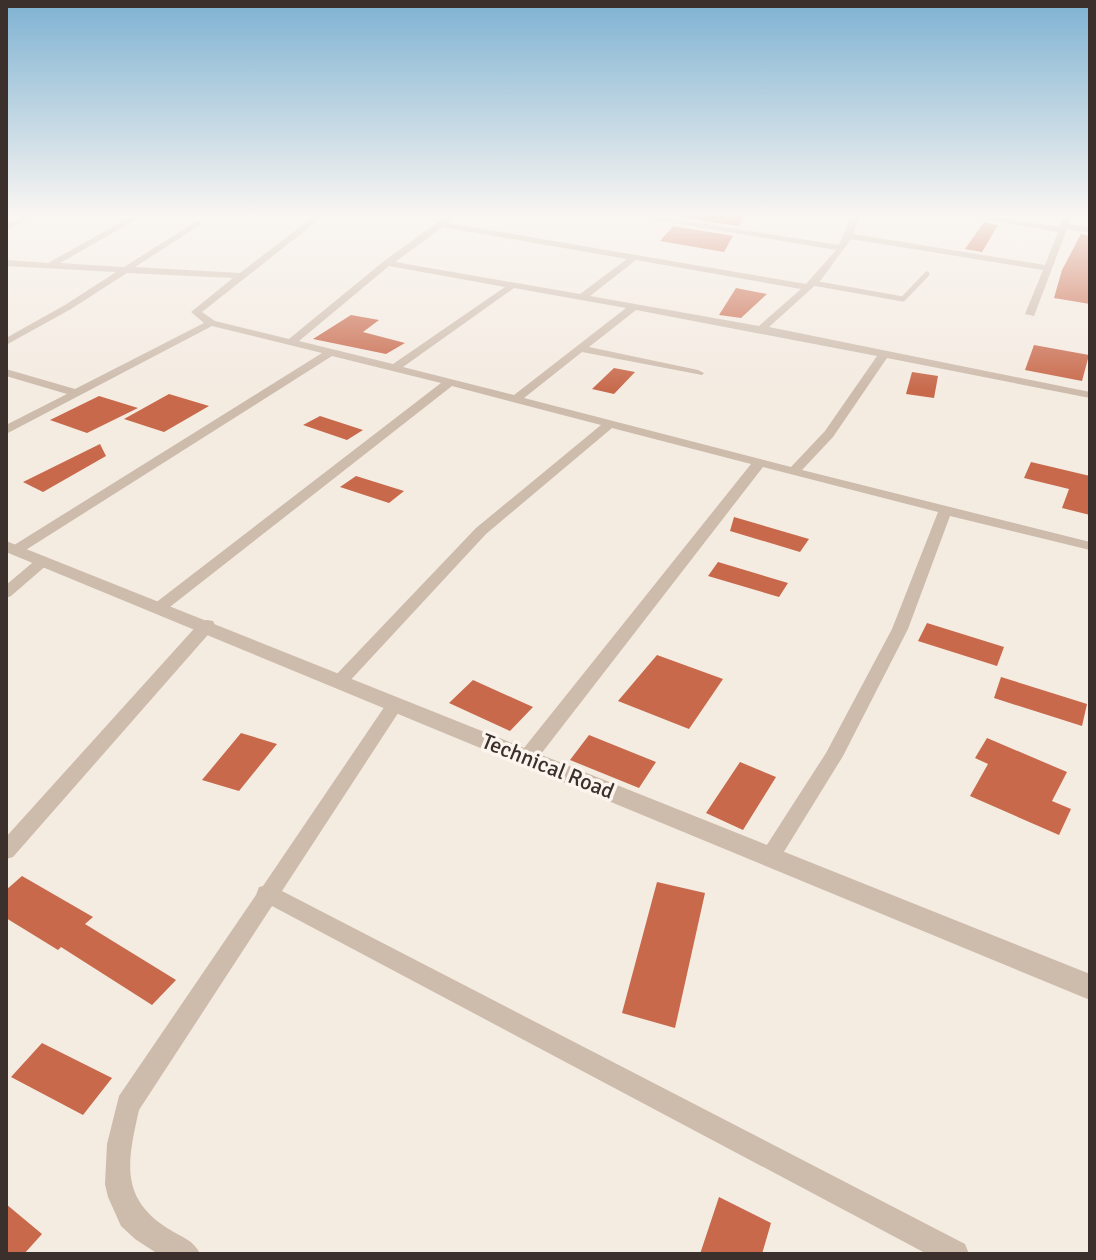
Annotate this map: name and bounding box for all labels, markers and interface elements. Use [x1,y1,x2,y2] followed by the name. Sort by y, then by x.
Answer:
[478,727,618,805] street label: Technical Road

